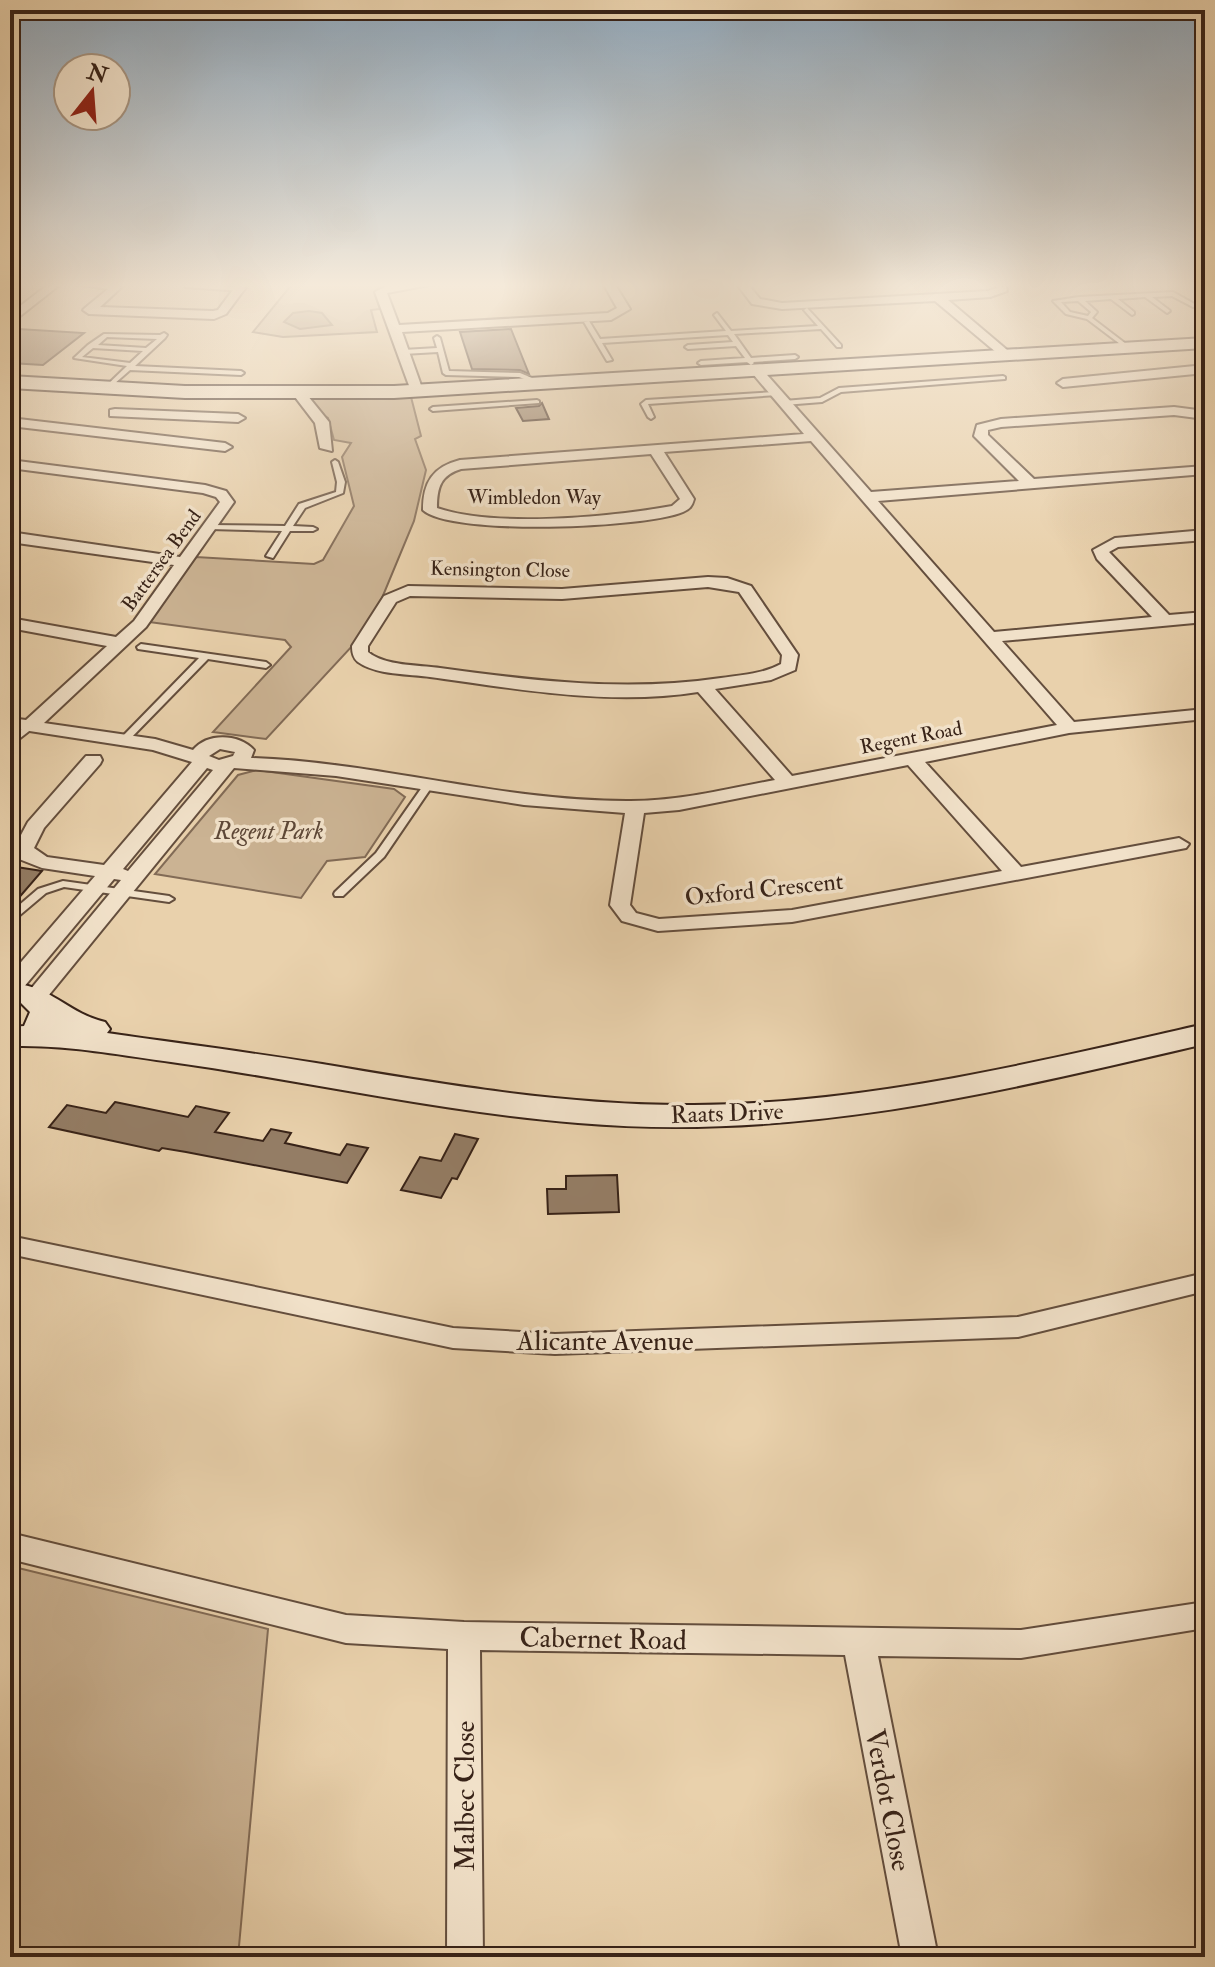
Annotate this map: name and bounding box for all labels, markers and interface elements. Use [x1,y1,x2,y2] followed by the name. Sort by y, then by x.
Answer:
[52,52,132,132] north arrow
[83,57,111,90] text: N
[466,485,602,510] street label: Wimbledon Way
[116,505,207,616] street label: Battersea Bend
[430,556,570,583] street label: Kensington Close
[858,715,964,760] street label: Regent Road
[213,816,324,847] park label: Regent Park
[683,866,845,913] street label: Oxford Crescent
[670,1096,784,1131] street label: Raats Drive
[515,1324,694,1359] street label: Alicante Avenue
[519,1621,687,1658] street label: Cabernet Road
[448,1720,483,1871] street label: Malbec Close
[857,1726,919,1875] street label: Verdot Close

